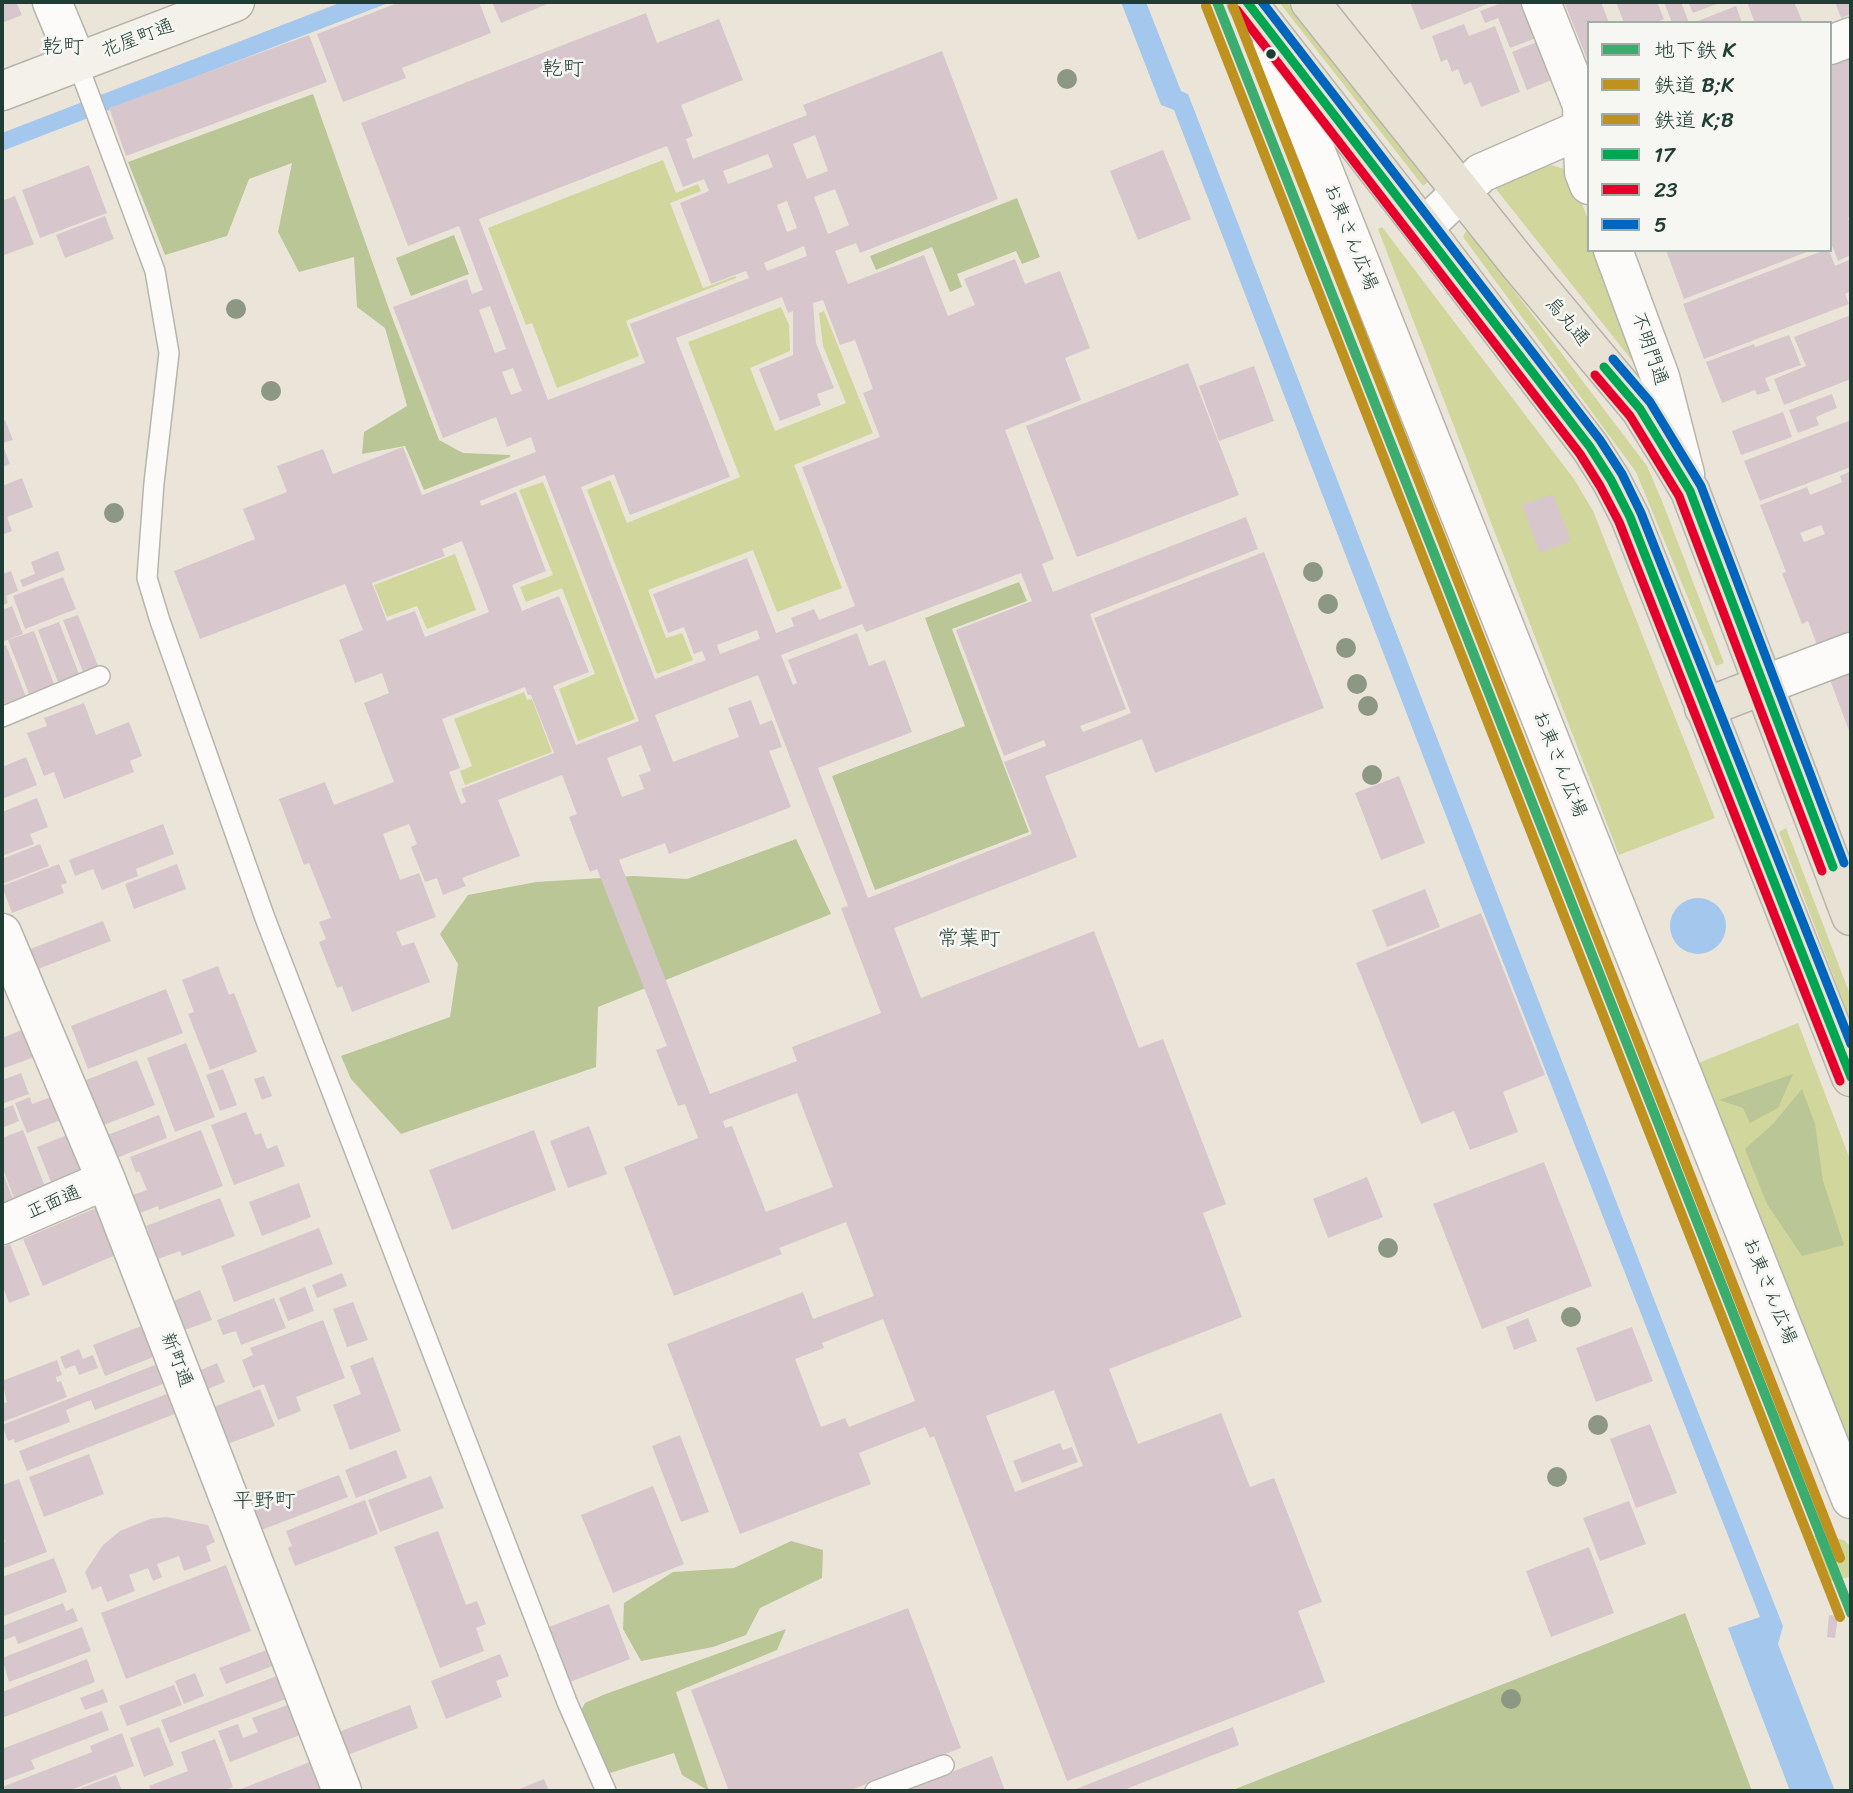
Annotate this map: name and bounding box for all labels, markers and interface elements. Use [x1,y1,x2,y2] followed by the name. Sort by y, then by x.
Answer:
[98,15,178,63] street label: 花屋町通
[1587,21,1832,252] legend
[1654,31,1735,69] text: 地下鉄 K
[42,35,84,61] district label: 乾町
[1264,47,1278,61] unlabelled marker
[542,57,584,83] district label: 乾町
[1654,66,1734,104] text: 鉄道 B;K
[1654,101,1734,139] text: 鉄道 K;B
[1654,136,1675,174] text: 17
[1654,171,1678,209] text: 23
[1318,180,1382,294] street label: お東さん広場
[1654,206,1667,244] text: 5
[1540,293,1594,351] street label: 烏丸通
[1626,309,1672,389] street label: 不明門通
[1527,707,1591,821] street label: お東さん広場
[938,927,1000,953] district label: 常葉町
[23,1181,85,1225] street label: 正面通
[1737,1234,1801,1348] street label: お東さん広場
[155,1329,197,1391] street label: 新町通
[233,1489,295,1515] district label: 平野町

